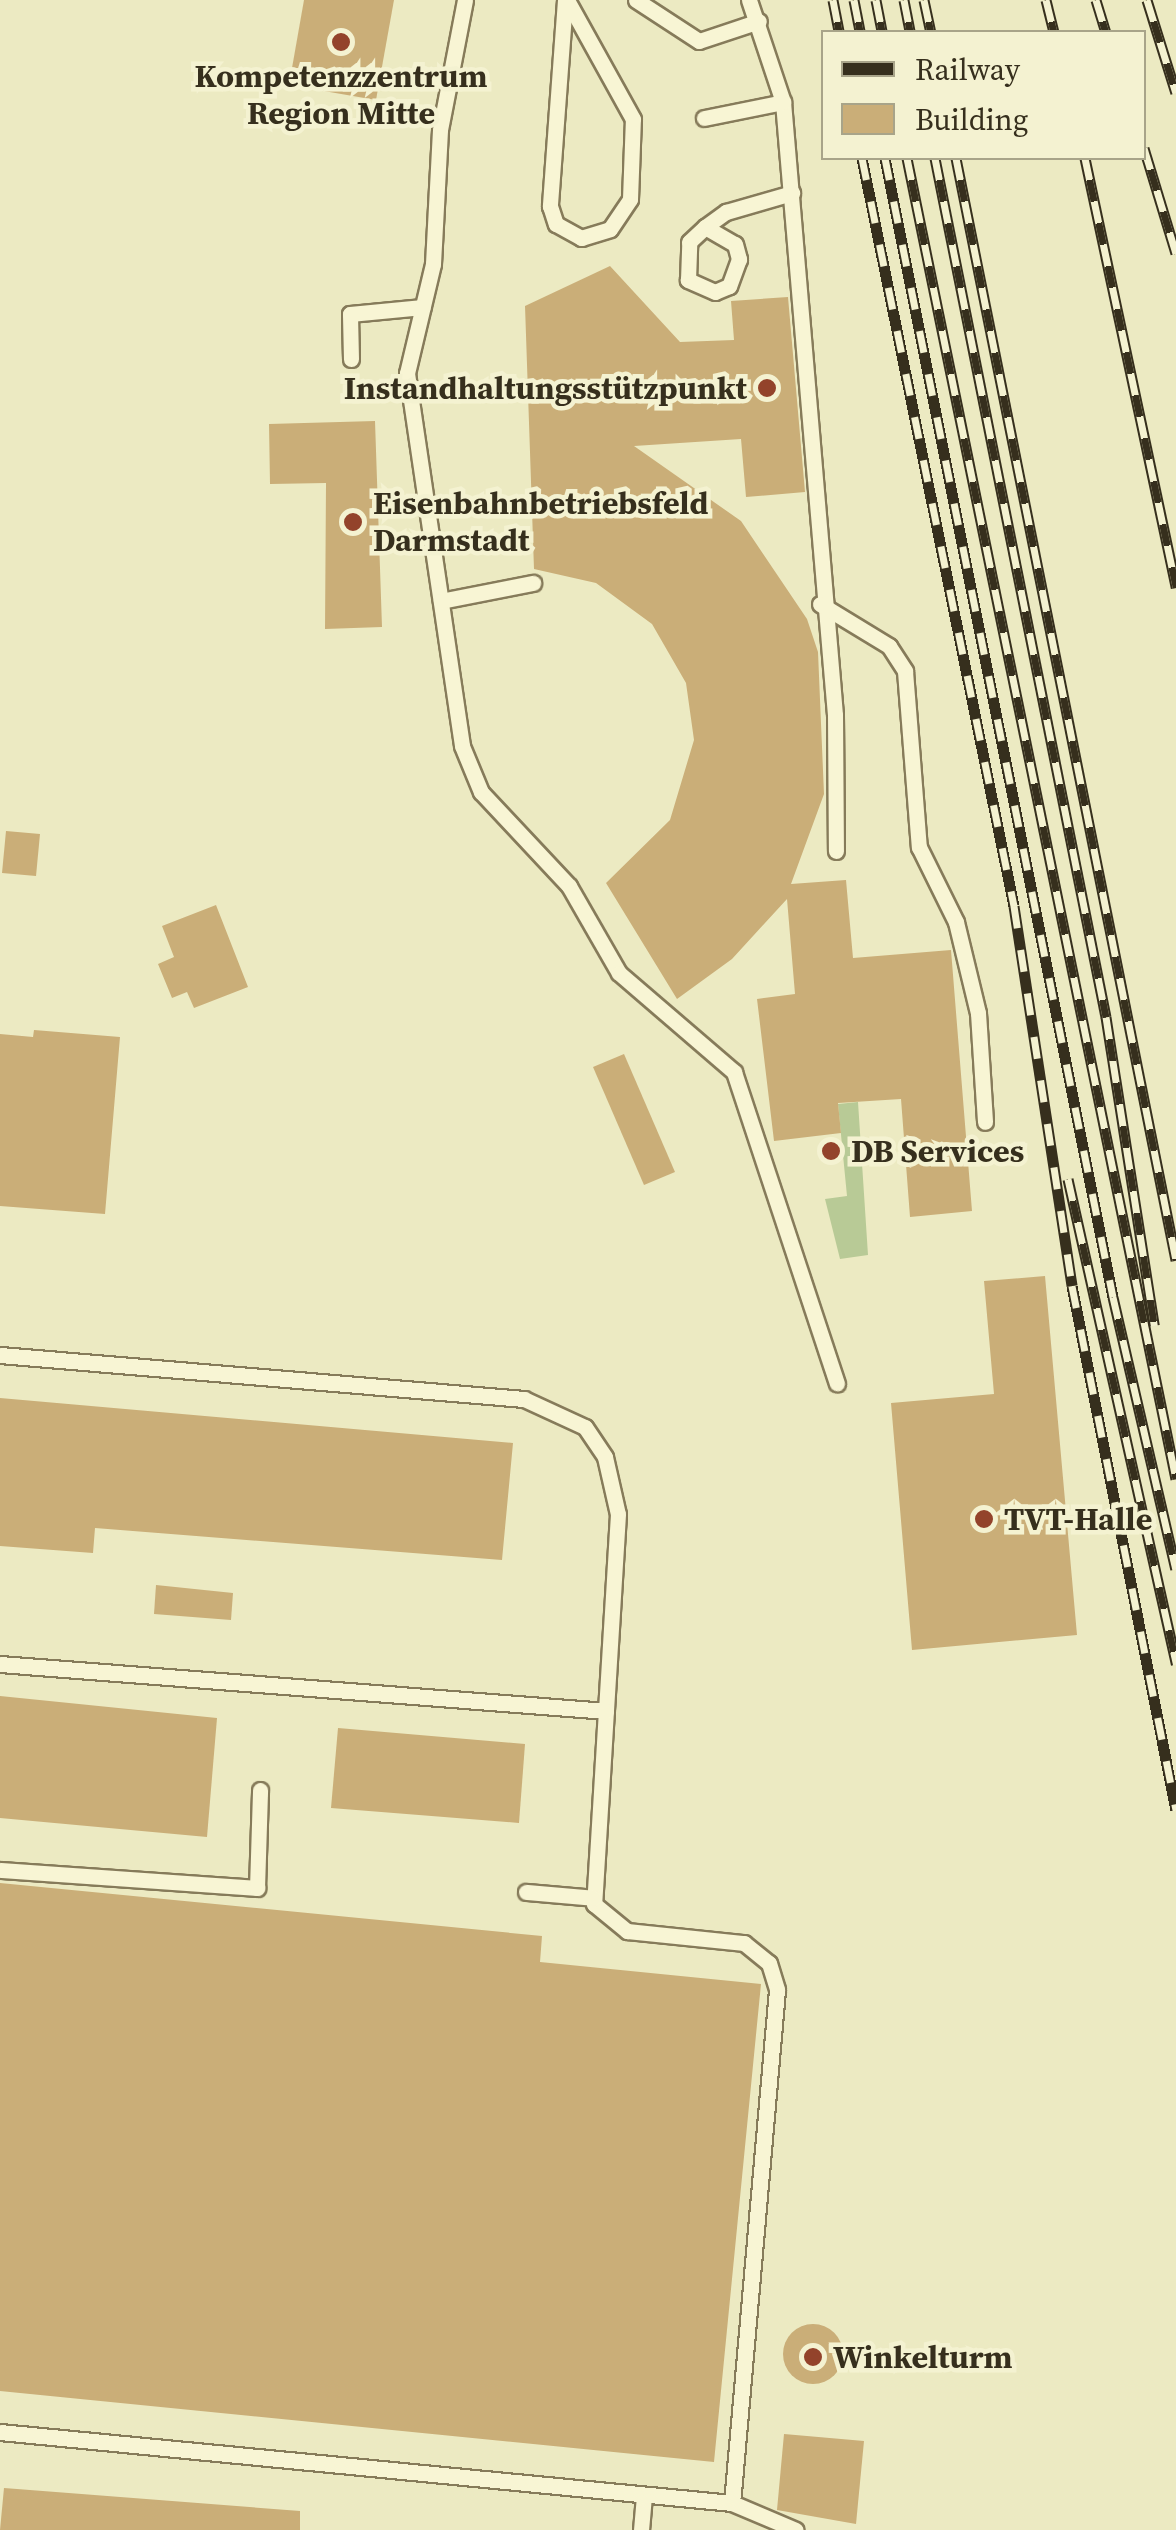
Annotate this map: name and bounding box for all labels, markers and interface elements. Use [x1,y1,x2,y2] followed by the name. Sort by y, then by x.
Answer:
[821,30,1146,160] legend
[330,31,352,53] marker: Kompetenzzentrum Region Mitte
[915,49,1020,90] text: Railway
[195,58,487,133] place label: Kompetenzzentrum Region Mitte
[915,99,1028,140] text: Building
[344,369,747,407] place label: Instandhaltungsstützpunkt
[756,377,778,399] marker: Instandhaltungsstützpunkt
[373,485,709,560] place label: Eisenbahnbetriebsfeld Darmstadt
[342,511,364,533] marker: Eisenbahnbetriebsfeld Darmstadt
[851,1132,1024,1170] place label: DB Services
[820,1140,842,1162] marker: DB Services
[1004,1500,1152,1538] place label: TVT-Halle
[973,1508,995,1530] marker: TVT-Halle
[833,2338,1013,2376] place label: Winkelturm
[802,2346,824,2368] marker: Winkelturm

